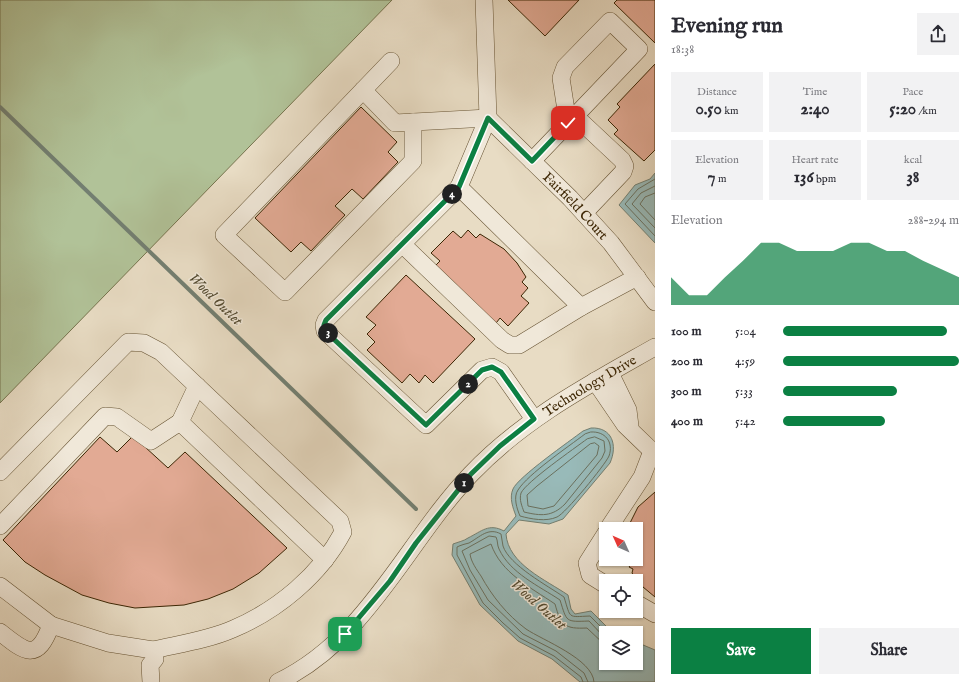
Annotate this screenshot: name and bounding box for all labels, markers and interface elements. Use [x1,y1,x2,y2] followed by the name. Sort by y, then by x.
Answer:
[671,12,783,40] text: Evening run
[917,13,959,55] button: share
[671,41,694,58] text: 18:38
[697,85,737,99] text: Distance
[803,85,827,99] text: Time
[903,85,923,99] text: Pace
[695,99,722,120] text: 0.50
[800,99,830,120] text: 2:40
[889,99,916,120] text: 5:20
[722,104,739,118] text: km
[916,104,937,118] text: /km
[551,106,585,140] pin
[557,112,579,134] icon: check
[695,153,739,167] text: Elevation
[792,153,838,167] text: Heart rate
[904,153,922,167] text: kcal
[708,167,716,188] text: 7
[794,167,814,188] text: 136
[906,167,920,188] text: 38
[539,168,612,244] street label: Fairfield Court
[716,172,726,186] text: m
[814,172,836,186] text: bpm
[442,184,462,204] pin: 4
[449,187,455,201] text: 4
[671,212,723,229] text: Elevation
[907,212,959,229] text: 288–294 m
[185,269,248,331] water label: Wood Outlet
[318,323,338,343] pin: 3
[671,323,701,340] text: 100 m
[735,323,756,340] text: 5:04
[326,326,330,340] text: 3
[540,351,640,421] street label: Technology Drive
[671,353,703,370] text: 200 m
[735,353,755,370] text: 4:59
[458,374,478,394] pin: 2
[465,377,471,391] text: 2
[671,383,702,400] text: 300 m
[735,383,753,400] text: 5:33
[671,413,703,430] text: 400 m
[735,413,756,430] text: 5:42
[454,473,474,493] pin: 1
[462,476,466,490] text: 1
[599,522,643,566] north arrow
[599,522,643,670] map controls
[599,574,643,618] button: locate
[507,575,571,635] water label: Wood Outlet
[328,617,362,651] pin
[334,623,356,645] icon: arrive
[599,626,643,670] button: layers
[671,628,811,674] button: Save
[819,628,959,674] button: Share

